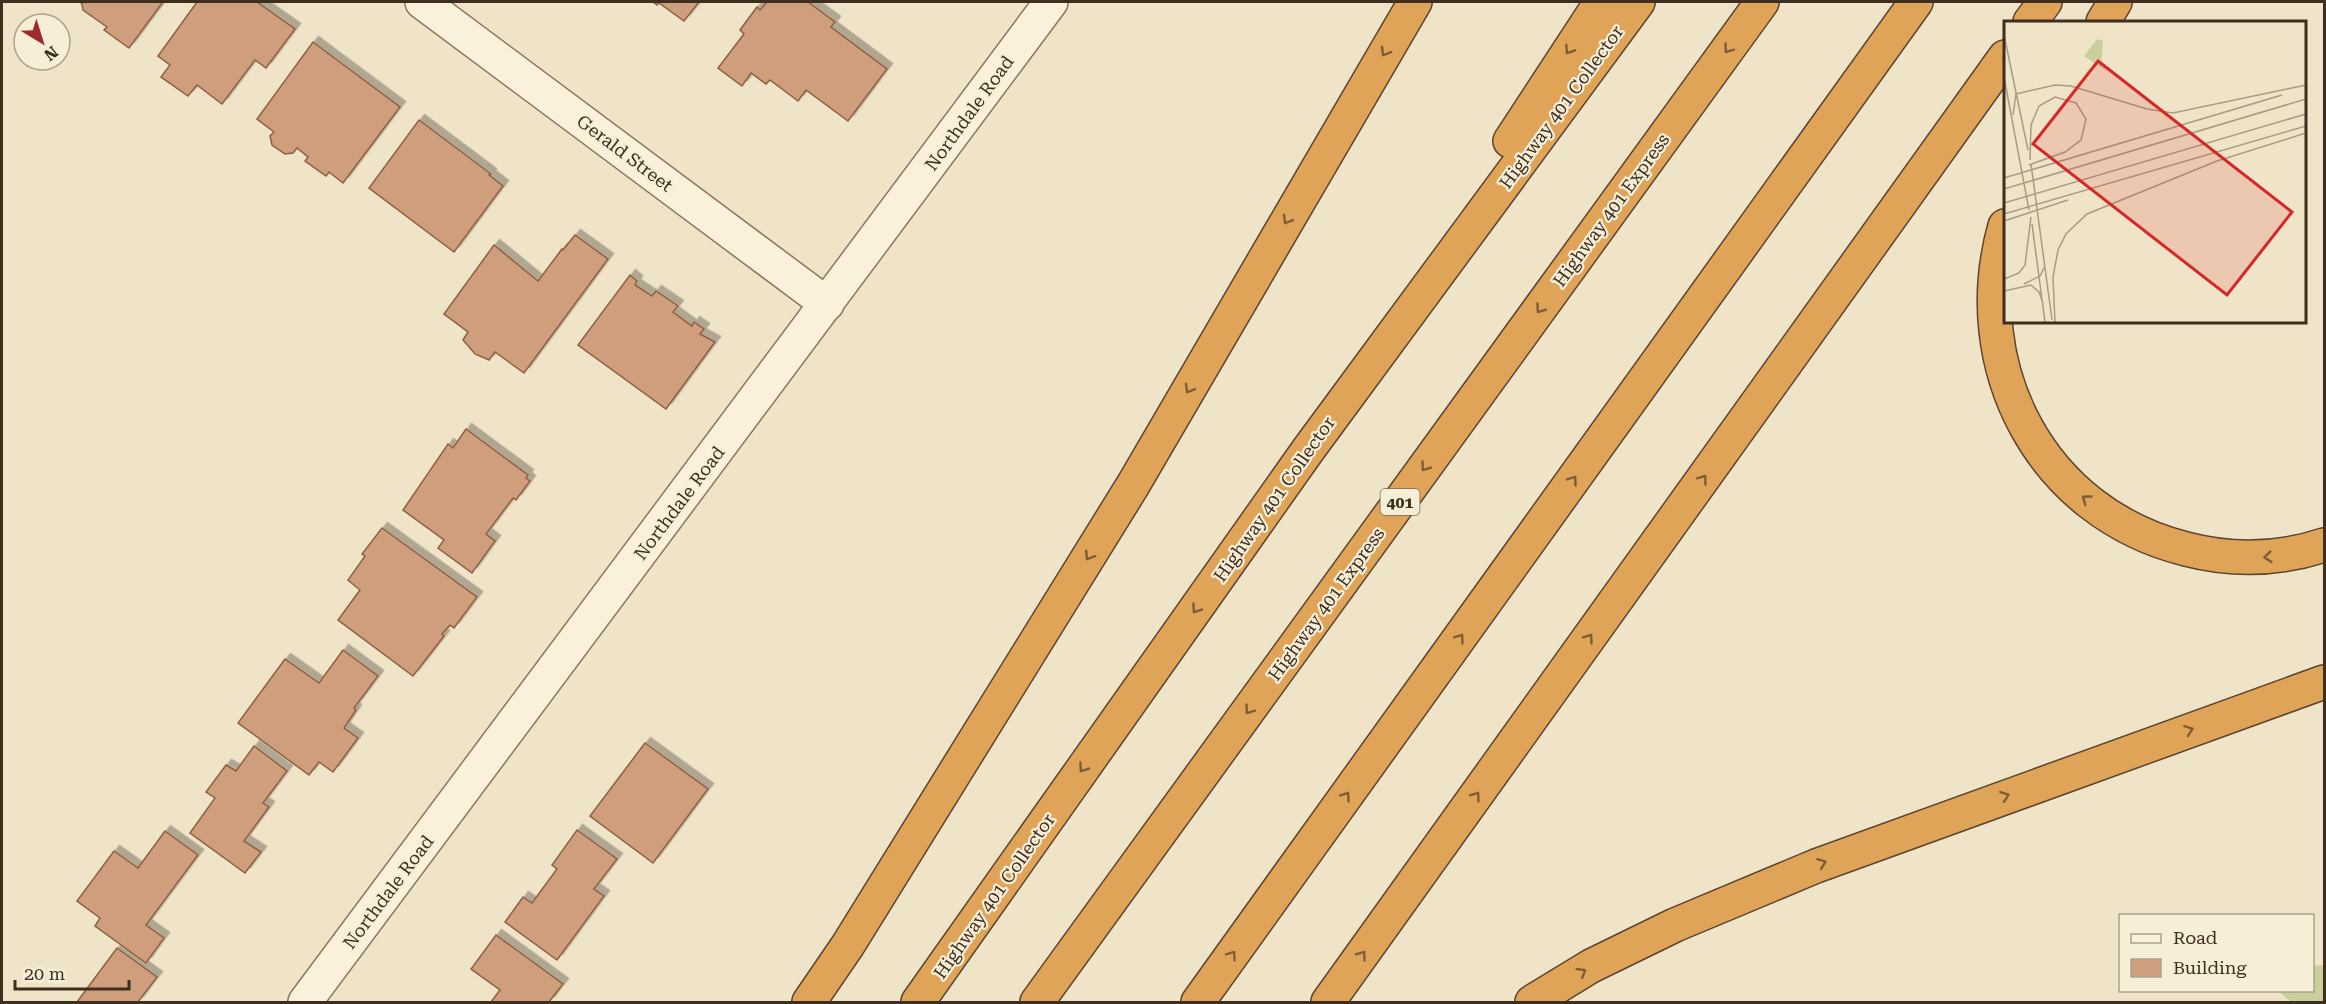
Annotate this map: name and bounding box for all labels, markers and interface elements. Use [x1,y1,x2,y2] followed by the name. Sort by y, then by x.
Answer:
[12,12,72,72] north arrow
[1495,21,1627,193] street label: Highway 401 Collector
[2004,21,2305,322] inset map
[40,42,62,65] text: N
[1724,42,1735,53] one-way arrow
[1565,44,1576,55] one-way arrow
[1381,46,1393,56] one-way arrow
[920,51,1018,175] street label: Northdale Road
[573,110,677,196] street label: Gerald Street
[1548,129,1674,291] street label: Highway 401 Express
[1283,214,1294,225] one-way arrow
[1536,302,1547,313] one-way arrow
[1184,383,1196,393] one-way arrow
[1209,412,1339,586] street label: Highway 401 Collector
[629,442,729,564] street label: Northdale Road
[1422,460,1433,471] one-way arrow
[1566,475,1577,486] one-way arrow
[1696,475,1707,486] one-way arrow
[1380,489,1420,515] road number: 401
[2082,495,2093,506] one-way arrow
[1263,523,1389,685] street label: Highway 401 Express
[1084,550,1096,560] one-way arrow
[2263,550,2272,563] one-way arrow
[1192,602,1203,613] one-way arrow
[1582,633,1593,644] one-way arrow
[1453,634,1464,645] one-way arrow
[1246,703,1257,714] one-way arrow
[2183,725,2193,738] one-way arrow
[1079,762,1090,773] one-way arrow
[1999,791,2010,804] one-way arrow
[1339,792,1350,803] one-way arrow
[1468,792,1479,803] one-way arrow
[929,809,1059,983] street label: Highway 401 Collector
[338,831,438,953] street label: Northdale Road
[1816,858,1827,871] one-way arrow
[2119,914,2314,992] legend
[2173,927,2218,948] text: Road
[1225,950,1236,961] one-way arrow
[1355,950,1366,961] one-way arrow
[15,953,129,991] scale bar
[2173,957,2247,978] text: Building
[24,963,65,984] text: 20 m
[1576,968,1586,979] one-way arrow

